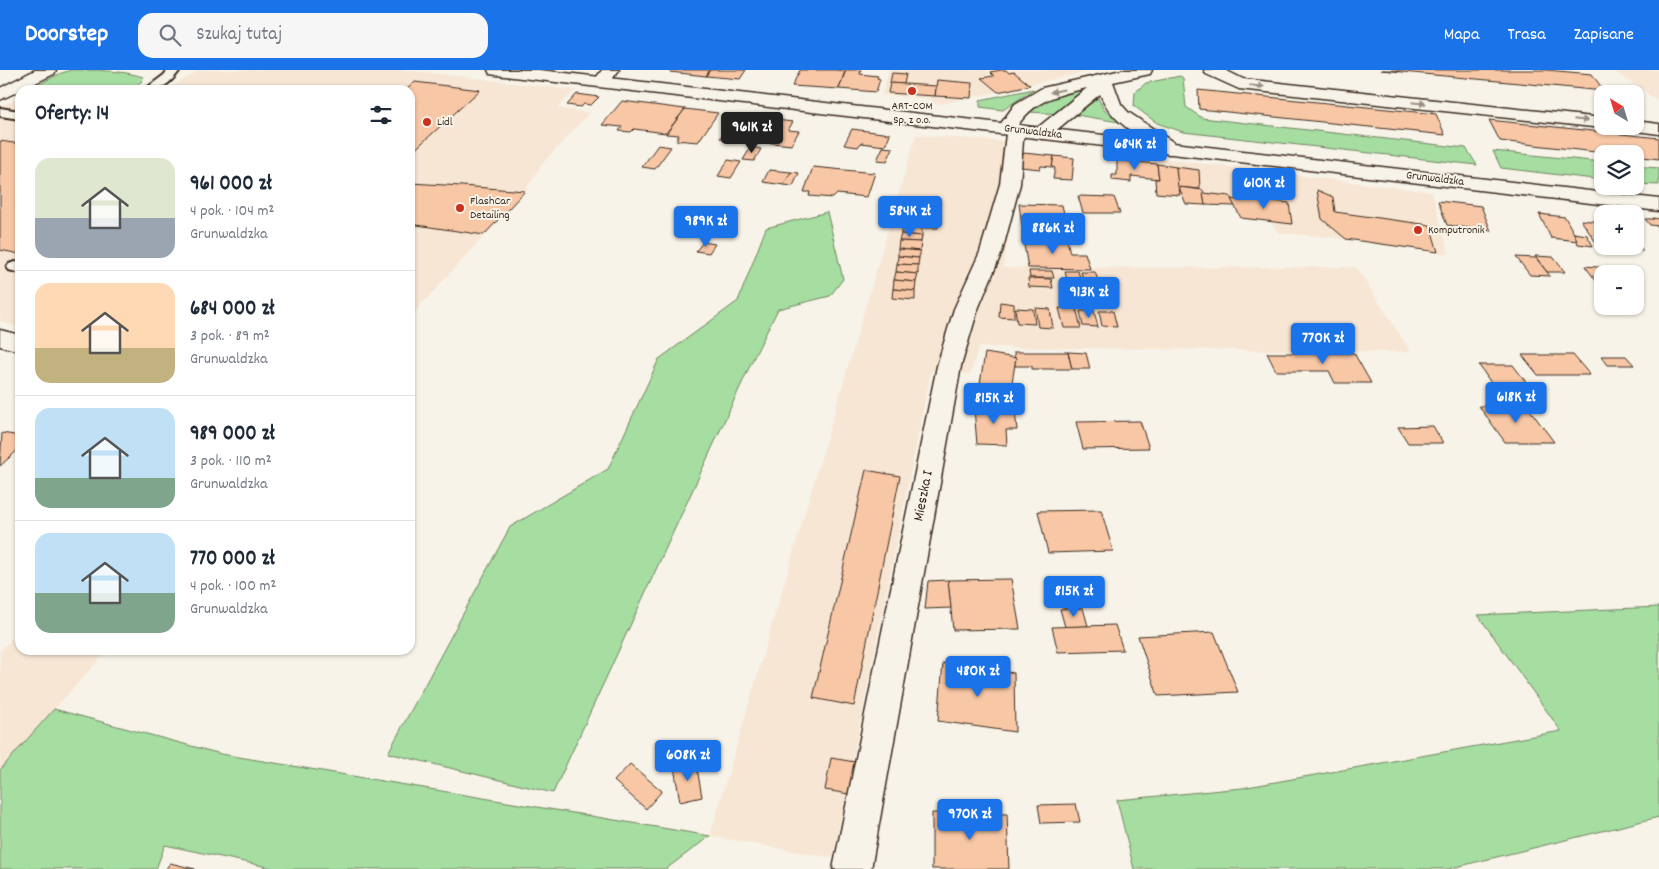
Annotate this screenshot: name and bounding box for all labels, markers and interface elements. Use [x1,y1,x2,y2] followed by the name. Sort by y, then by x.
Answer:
[138,13,488,58] search box
[25,18,108,52] text: Doorstep
[156,21,184,49] icon: search
[196,22,282,49] text: Szukaj tutaj
[1444,23,1479,48] text: Mapa
[1507,23,1546,48] text: Trasa
[1574,23,1634,48] text: Zapisane
[1250,82,1266,90] one-way arrow
[906,85,918,97] marker: ART-COM Sp. z o.o.
[1594,85,1644,135] north arrow
[1594,85,1644,315] map controls
[1049,87,1064,95] one-way arrow
[891,98,933,129] place label: ART-COM Sp. z o.o.
[1411,99,1427,107] one-way arrow
[35,100,109,130] text: Oferty: 14
[367,101,395,129] icon: filters
[706,112,798,154] pin: 961K zł
[437,114,453,131] place label: Lidl
[421,116,433,128] marker: Lidl
[732,116,772,139] text: 961K zł
[1573,116,1589,124] one-way arrow
[1003,120,1063,144] street label: Grunwaldzka
[1089,128,1181,171] pin: 684K zł
[1114,133,1156,156] text: 684K zł
[1594,145,1644,195] button: layers
[1405,167,1465,191] street label: Grunwaldzka
[1218,168,1310,210] pin: 610K zł
[190,170,272,200] text: 961 000 zł
[1243,172,1285,195] text: 610K zł
[75,178,135,238] icon: home
[470,193,511,224] place label: FlashCar Detailing
[864,196,956,238] pin: 584K zł
[190,200,274,223] text: 4 pok. · 104 m²
[889,200,931,223] text: 584K zł
[454,202,466,214] marker: FlashCar Detailing
[1594,205,1644,255] button: +
[660,206,752,248] pin: 989K zł
[685,210,727,233] text: 989K zł
[1007,212,1099,255] pin: 886K zł
[1032,217,1074,240] text: 886K zł
[1428,222,1485,239] place label: Komputronik
[190,223,268,246] text: Grunwaldzka
[1412,224,1424,236] marker: Komputronik
[1594,265,1644,315] button: −
[1043,276,1135,319] pin: 913K zł
[1069,281,1109,304] text: 913K zł
[190,295,275,325] text: 684 000 zł
[75,303,135,363] icon: home
[1277,322,1369,365] pin: 770K zł
[190,325,270,348] text: 3 pok. · 89 m²
[1302,327,1344,350] text: 770K zł
[190,348,268,371] text: Grunwaldzka
[948,382,1040,425] pin: 815K zł
[1470,382,1562,424] pin: 618K zł
[1497,386,1535,409] text: 618K zł
[975,387,1013,410] text: 815K zł
[190,420,275,450] text: 989 000 zł
[75,428,135,488] icon: home
[190,450,272,473] text: 3 pok. · 110 m²
[908,468,940,523] street label: Mieszka I
[190,473,268,496] text: Grunwaldzka
[190,545,275,575] text: 770 000 zł
[75,553,135,613] icon: home
[190,575,276,598] text: 4 pok. · 100 m²
[1028,576,1120,618] pin: 815K zł
[1055,580,1093,603] text: 815K zł
[190,598,268,621] text: Grunwaldzka
[932,656,1024,698] pin: 480K zł
[957,660,999,683] text: 480K zł
[642,740,734,782] pin: 608K zł
[666,744,710,767] text: 608K zł
[924,798,1016,841] pin: 970K zł
[948,803,992,826] text: 970K zł

